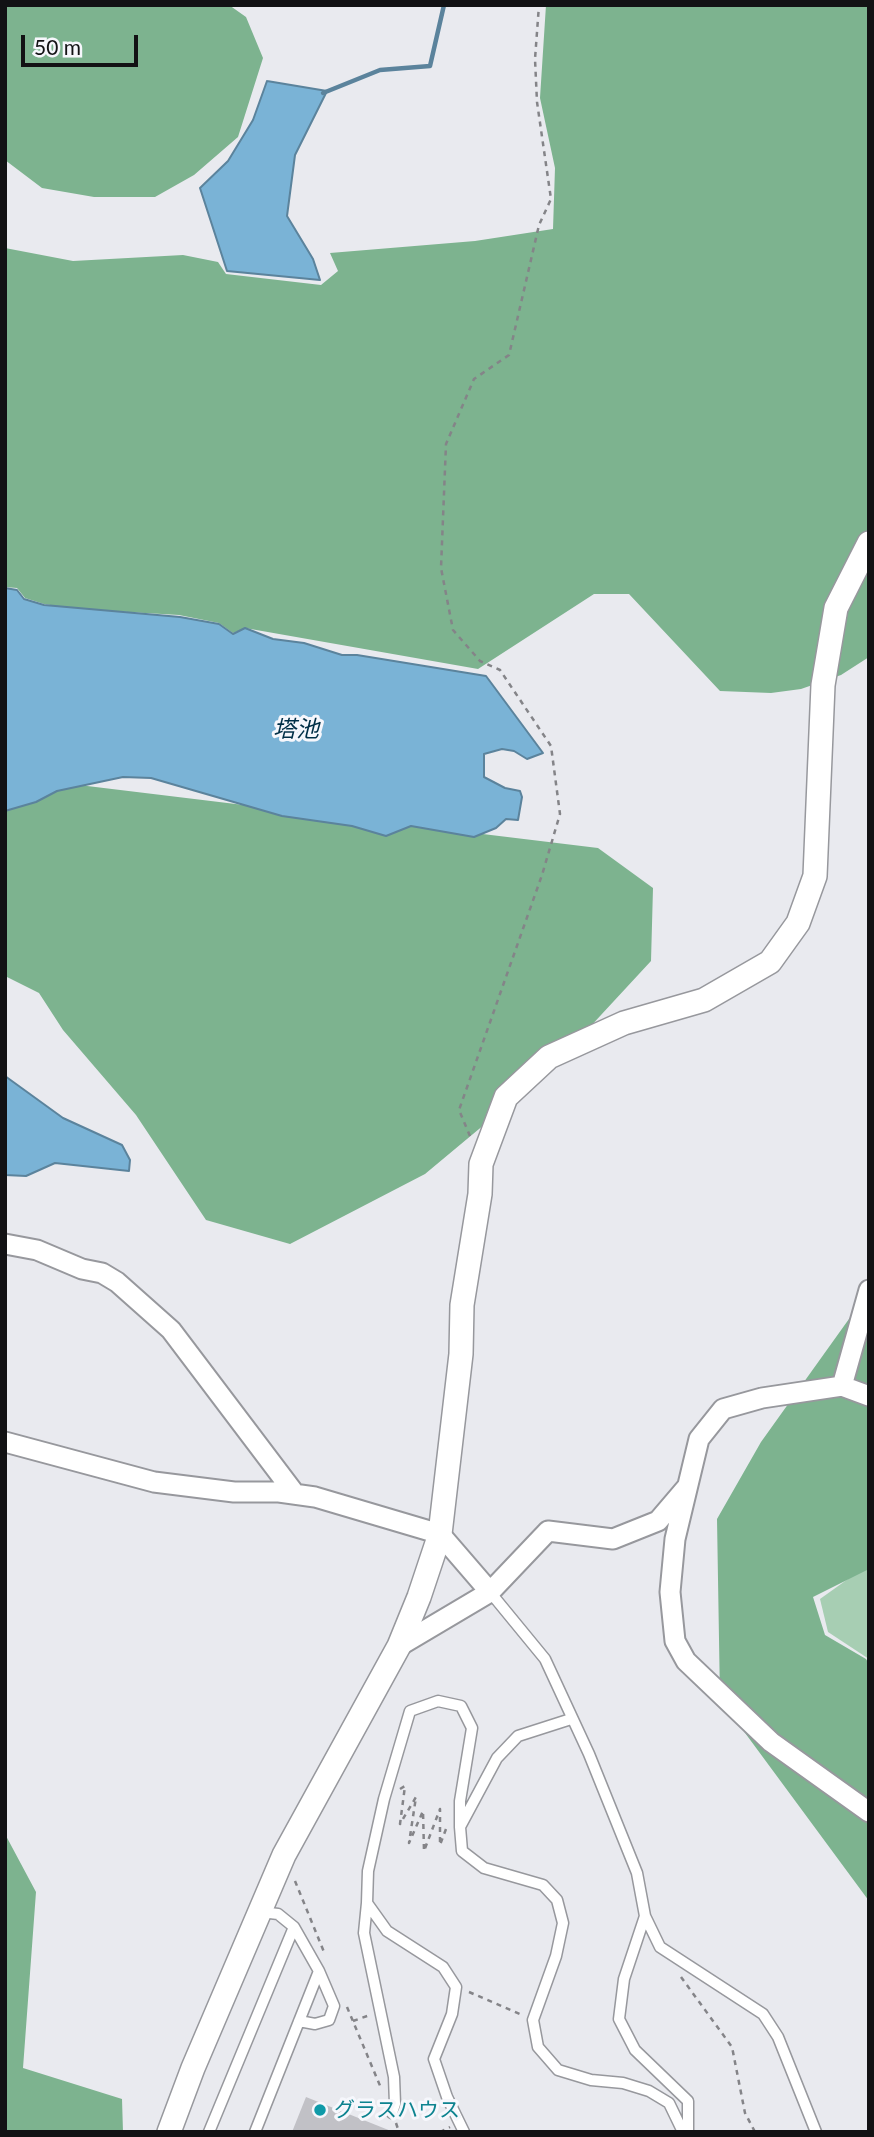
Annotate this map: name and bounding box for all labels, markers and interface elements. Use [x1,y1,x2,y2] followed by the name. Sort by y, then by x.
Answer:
[24,21,142,65] scale bar
[34,34,81,59] text: 50 m
[273,716,319,744] water label: 塔池
[334,2097,460,2123] place label: グラスハウス
[312,2102,328,2118] marker: グラスハウス

